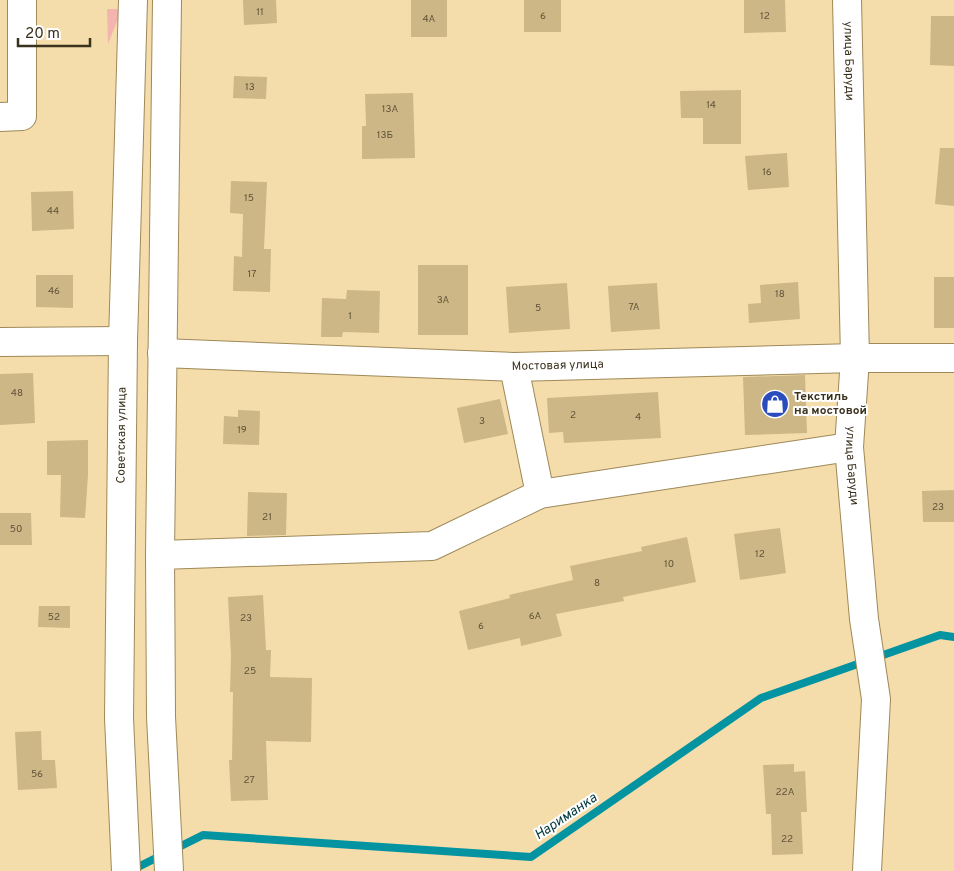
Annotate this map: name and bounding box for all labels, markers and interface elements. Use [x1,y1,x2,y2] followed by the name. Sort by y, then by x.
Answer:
[256,6,264,19] house number: 11
[540,10,546,23] house number: 6
[760,10,770,23] house number: 12
[423,13,436,26] house number: 4А
[18,15,90,47] scale bar
[839,21,857,101] street label: улица Баруди
[25,25,60,44] text: 20 m
[245,81,255,94] house number: 13
[706,99,716,112] house number: 14
[382,103,398,116] house number: 13А
[377,129,393,142] house number: 13Б
[762,166,772,179] house number: 16
[244,192,254,205] house number: 15
[47,205,59,218] house number: 44
[248,268,256,281] house number: 17
[48,285,60,298] house number: 46
[775,288,785,301] house number: 18
[437,294,450,307] house number: 3А
[629,301,640,314] house number: 7А
[535,302,541,315] house number: 5
[348,310,352,323] house number: 1
[511,357,604,375] street label: Мостовая улица
[11,387,23,400] house number: 48
[113,387,131,484] street label: Советская улица
[760,389,790,419] shop icon: Текстиль на мостовой
[794,389,867,419] place label: Текстиль на мостовой
[570,409,576,422] house number: 2
[635,411,641,424] house number: 4
[479,415,485,428] house number: 3
[237,424,247,437] house number: 19
[841,425,862,506] street label: улица Баруди
[932,501,944,514] house number: 23
[262,511,272,524] house number: 21
[10,523,22,536] house number: 50
[755,548,765,561] house number: 12
[664,558,674,571] house number: 10
[594,577,600,590] house number: 8
[529,610,541,623] house number: 6А
[48,611,60,624] house number: 52
[240,612,252,625] house number: 23
[478,620,484,633] house number: 6
[244,665,256,678] house number: 25
[31,768,43,781] house number: 56
[243,774,255,787] house number: 27
[775,786,795,799] house number: 22А
[531,789,601,844] water label: Нариманка
[781,833,793,846] house number: 22

